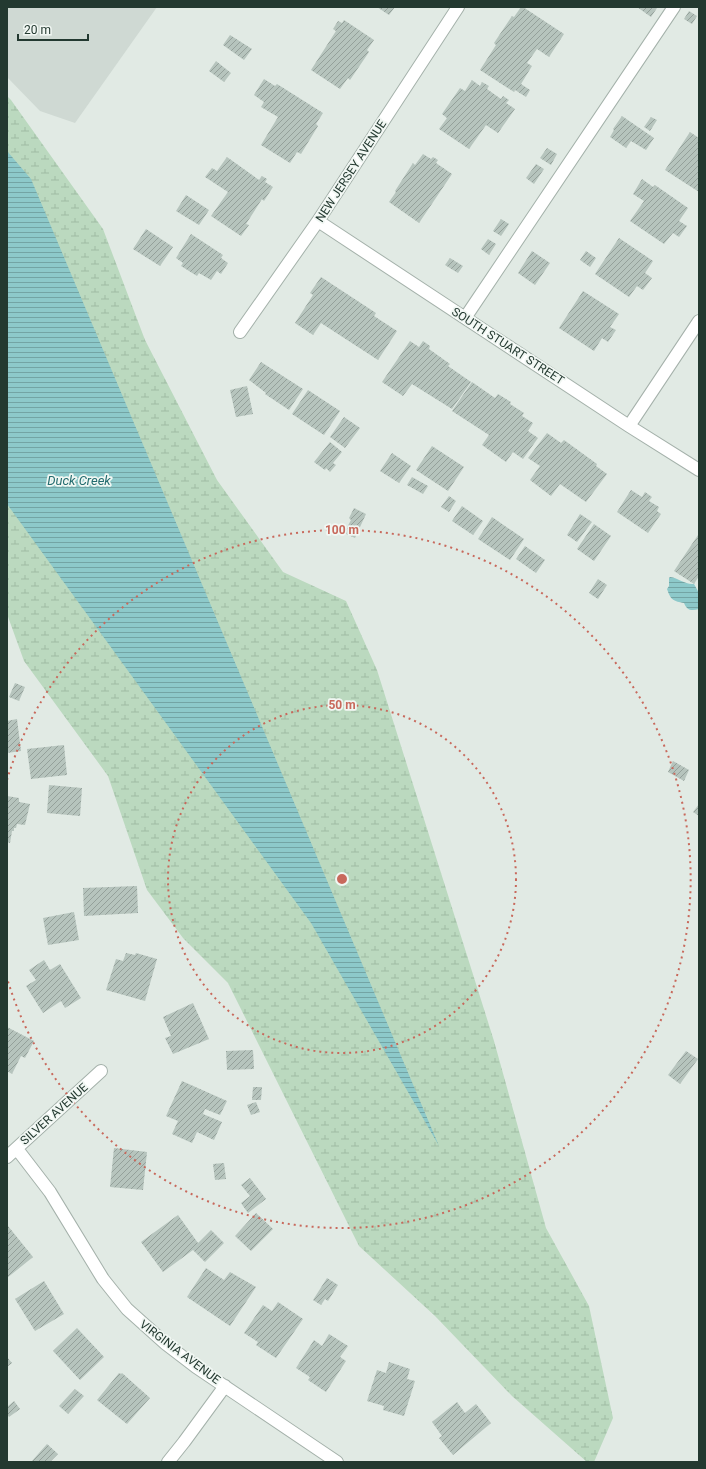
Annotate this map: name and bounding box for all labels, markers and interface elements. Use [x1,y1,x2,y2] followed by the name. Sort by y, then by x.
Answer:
[18,16,88,42] scale bar
[24,23,51,37] text: 20 m
[313,117,389,225] street label: NEW JERSEY AVENUE
[449,304,567,388] street label: SOUTH STUART STREET
[47,473,111,488] water label: Duck Creek
[325,523,359,537] text: 100 m
[328,698,356,712] text: 50 m
[335,872,349,886] centre of rings
[18,1080,91,1148] street label: SILVER AVENUE
[137,1317,223,1387] street label: VIRGINIA AVENUE

